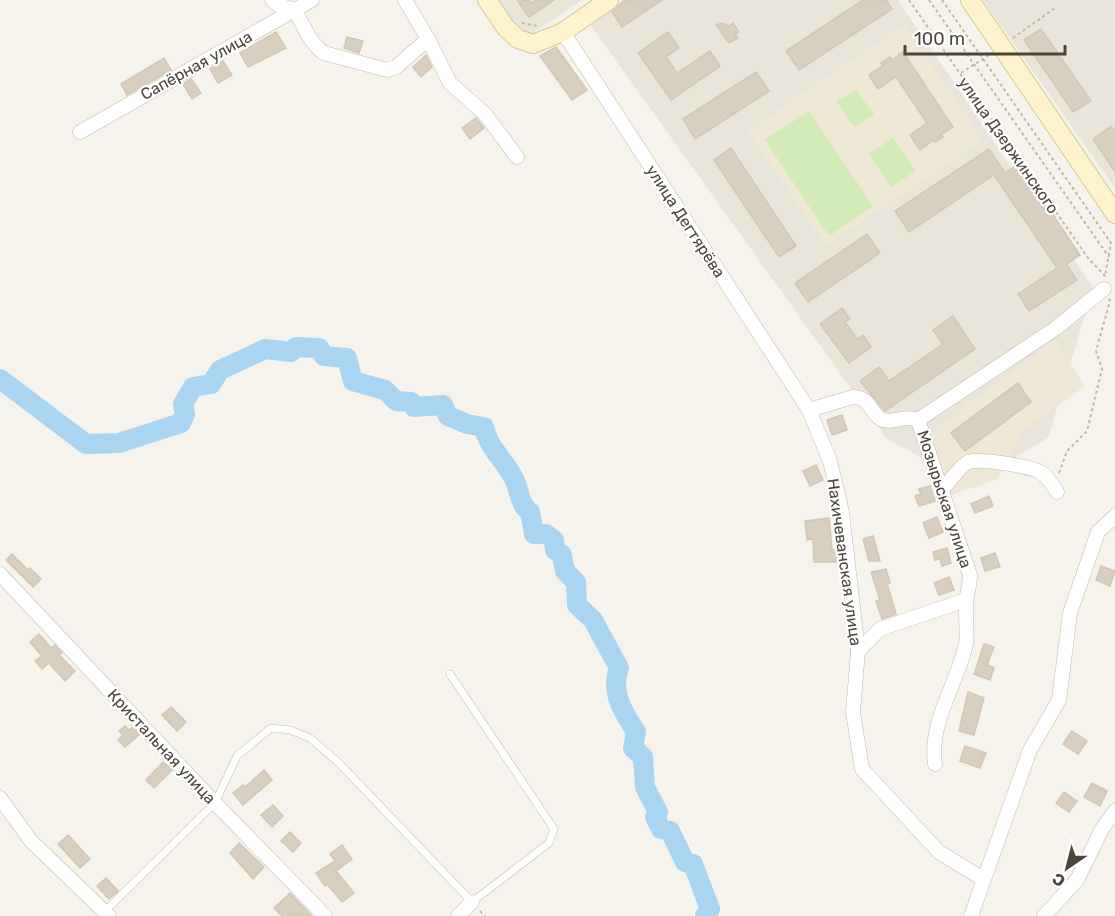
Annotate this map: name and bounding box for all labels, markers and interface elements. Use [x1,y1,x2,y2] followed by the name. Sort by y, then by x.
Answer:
[905,18,1066,56] scale bar
[137,27,255,104] street label: Сапёрная улица
[914,28,965,50] text: 100 m
[954,73,1063,217] street label: улица Дзержинского
[642,161,729,281] street label: улица Дегтярёва
[913,428,976,570] street label: Мозырьская улица
[823,477,866,647] street label: Нахичеванская улица
[104,685,220,808] street label: Кристальная улица
[1037,838,1097,898] north arrow
[1049,869,1069,891] text: С

